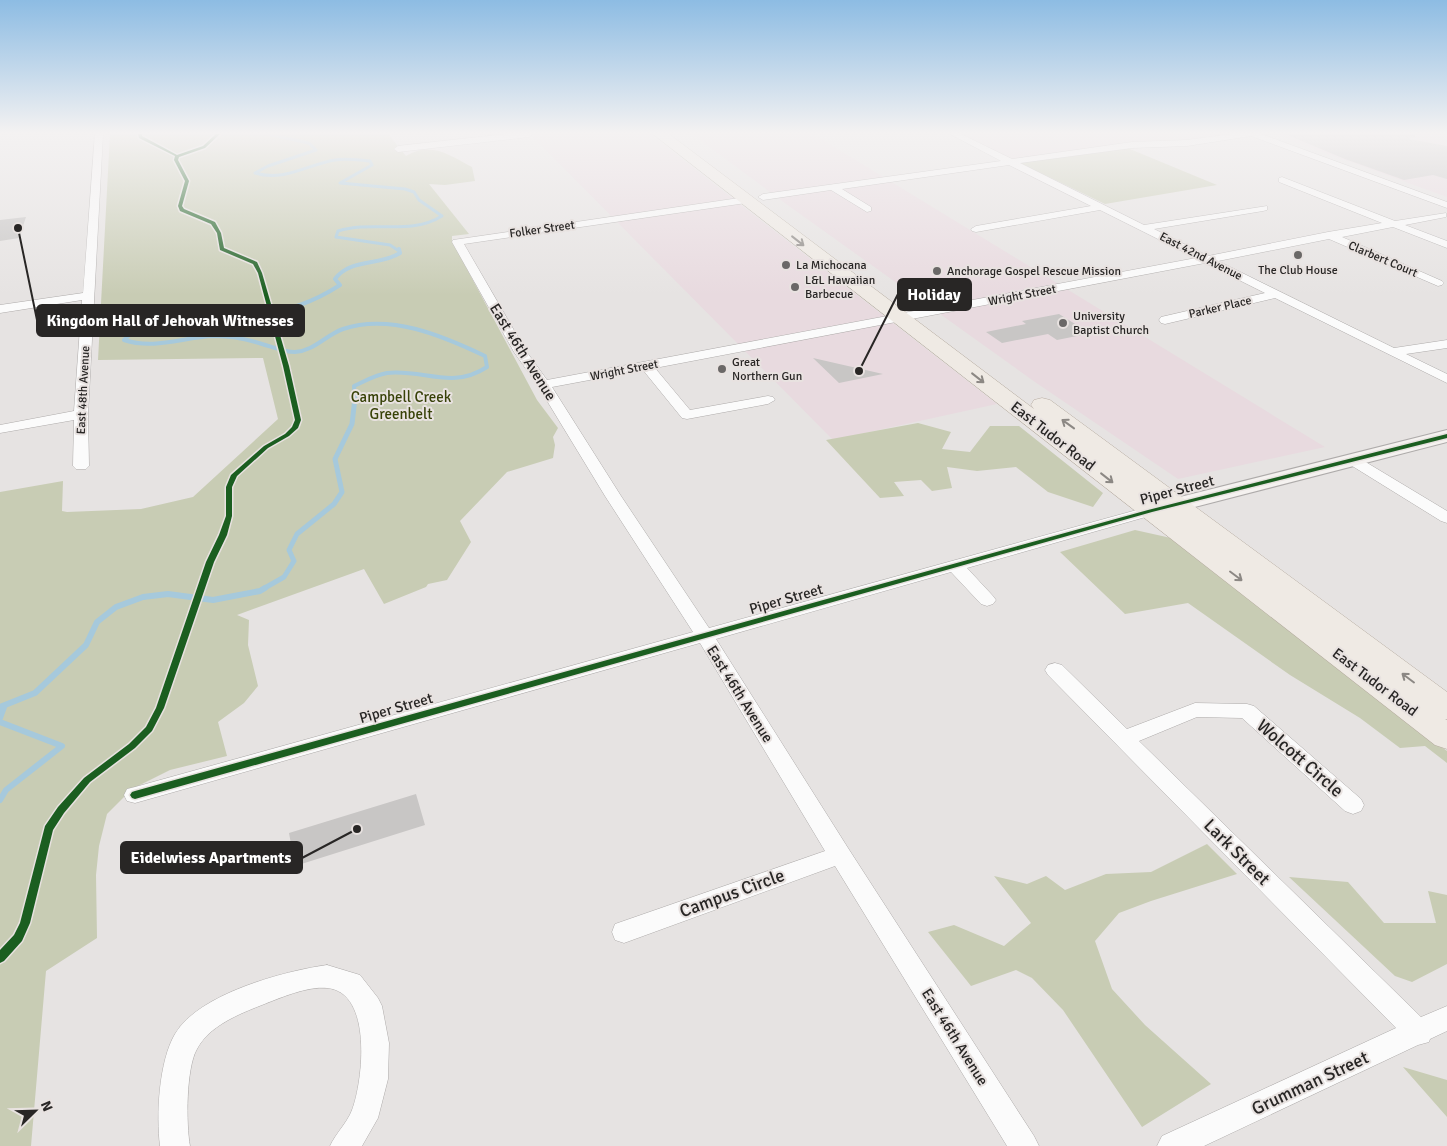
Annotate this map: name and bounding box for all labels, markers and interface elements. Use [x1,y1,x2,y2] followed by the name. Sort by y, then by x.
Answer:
[508,217,576,242] street label: Folker Street
[1157,229,1245,284] street label: East 42nd Avenue
[792,235,805,246] one-way arrow
[1346,238,1420,281] street label: Clarbert Court
[1292,249,1304,261] marker: The Club House
[796,258,867,273] place label: La Michocana
[780,259,792,271] marker: La Michocana
[1258,263,1338,278] place label: The Club House
[947,264,1121,279] place label: Anchorage Gospel Rescue Mission
[931,265,943,277] marker: Anchorage Gospel Rescue Mission
[805,273,875,302] place label: L&L Hawaiian Barbecue
[898,279,971,310] callout: Holiday
[789,281,801,293] marker: L&L Hawaiian Barbecue
[987,282,1057,309] street label: Wright Street
[907,285,961,305] text: Holiday
[1187,293,1253,322] street label: Parker Place
[486,300,560,404] street label: East 46th Avenue
[37,305,304,336] callout: Kingdom Hall of Jehovah Witnesses
[1073,309,1149,338] place label: University Baptist Church
[46,311,294,331] text: Kingdom Hall of Jehovah Witnesses
[1057,317,1069,329] marker: University Baptist Church
[74,345,93,435] street label: East 48th Avenue
[732,355,802,384] place label: Great Northern Gun
[589,357,659,384] street label: Wright Street
[716,363,728,375] marker: Great Northern Gun
[971,373,984,384] one-way arrow
[351,388,452,423] park label: Campbell Creek Greenbelt
[1007,397,1099,475] street label: East Tudor Road
[1062,418,1075,429] one-way arrow
[1138,471,1216,509] street label: Piper Street
[1100,472,1113,483] one-way arrow
[1229,571,1242,582] one-way arrow
[747,580,825,618] street label: Piper Street
[703,642,777,746] street label: East 46th Avenue
[1329,644,1421,720] street label: East Tudor Road
[1402,673,1415,684] one-way arrow
[357,689,435,727] street label: Piper Street
[1252,714,1348,802] street label: Wolcott Circle
[1199,814,1275,890] street label: Lark Street
[121,842,302,873] callout: Eidelwiess Apartments
[131,848,291,868] text: Eidelwiess Apartments
[677,864,787,922] street label: Campus Circle
[918,985,992,1089] street label: East 46th Avenue
[1248,1046,1372,1120] street label: Grumman Street
[10,1086,60,1136] north arrow
[37,1098,56,1114] text: N

